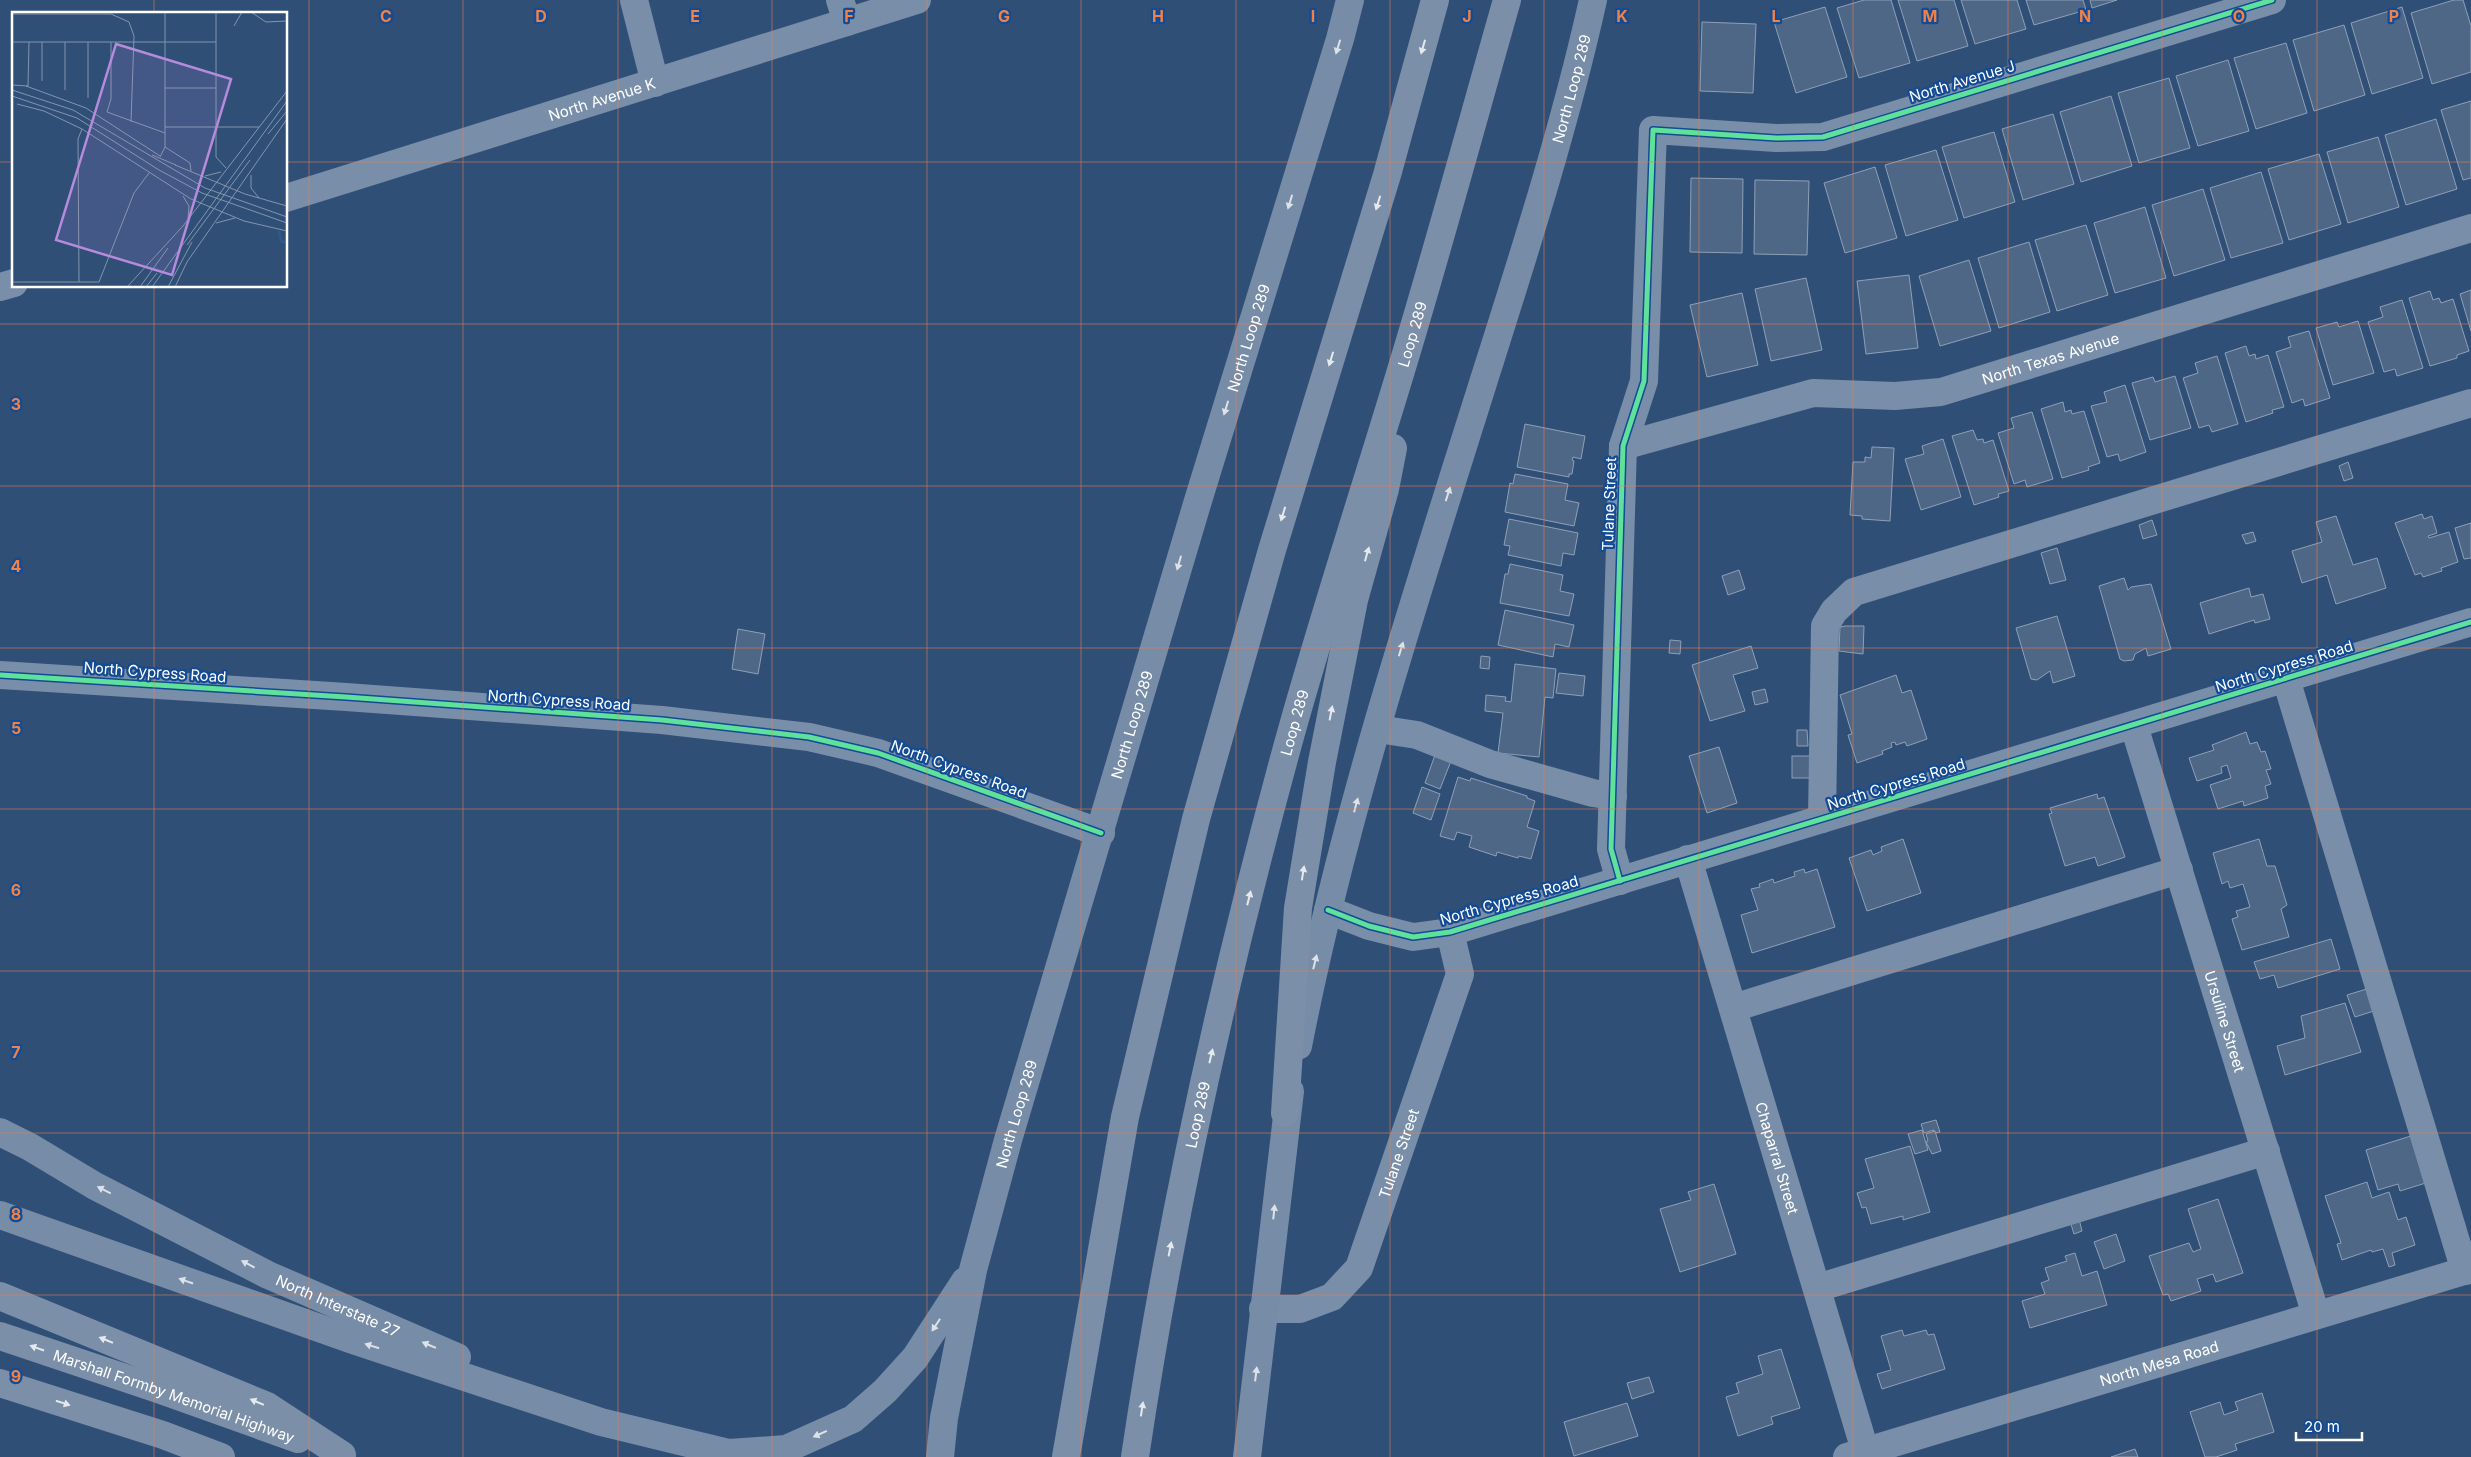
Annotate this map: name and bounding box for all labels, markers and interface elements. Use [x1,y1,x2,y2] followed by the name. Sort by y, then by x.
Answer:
[380,6,392,26] text: C
[535,6,547,26] text: D
[690,6,700,26] text: E
[844,6,854,26] text: F
[998,6,1010,26] text: G
[1152,6,1164,26] text: H
[1311,6,1315,26] text: I
[1462,6,1472,26] text: J
[1616,6,1628,26] text: K
[1771,6,1781,26] text: L
[1923,6,1937,26] text: M
[2079,6,2091,26] text: N
[2233,6,2245,26] text: O
[2389,6,2399,26] text: P
[12,12,288,288] inset map
[1548,32,1594,145] street label: North Loop 289
[1333,40,1341,55] one-way arrow
[1418,40,1426,55] one-way arrow
[1907,56,2017,106] street label: North Avenue J
[546,73,658,125] street label: North Avenue K
[1285,195,1293,210] one-way arrow
[1374,196,1382,211] one-way arrow
[1223,282,1274,394] street label: North Loop 289
[1393,299,1431,369] street label: Loop 289
[1979,328,2121,388] street label: North Texas Avenue
[1326,351,1334,366] one-way arrow
[11,394,21,414] text: 3
[1222,401,1230,416] one-way arrow
[1598,457,1620,551] street label: Tulane Street
[1445,486,1453,501] one-way arrow
[1279,507,1287,522] one-way arrow
[1363,547,1371,562] one-way arrow
[11,556,22,576] text: 4
[1175,556,1183,571] one-way arrow
[2213,636,2355,696] street label: North Cypress Road
[1398,642,1406,657] one-way arrow
[83,658,227,686] street label: North Cypress Road
[1106,668,1156,781] street label: North Loop 289
[487,686,631,714] street label: North Cypress Road
[1276,687,1312,758] street label: Loop 289
[1328,704,1336,720] one-way arrow
[11,718,21,738] text: 5
[889,736,1029,802] street label: North Cypress Road
[1825,754,1967,814] street label: North Cypress Road
[1353,798,1361,813] one-way arrow
[1300,864,1308,880] one-way arrow
[1438,871,1580,929] street label: North Cypress Road
[11,880,21,900] text: 6
[1245,890,1253,905] one-way arrow
[1311,955,1319,970] one-way arrow
[2201,968,2250,1074] street label: Ursuline Street
[11,1042,21,1062] text: 7
[1207,1048,1215,1063] one-way arrow
[991,1057,1041,1170] street label: North Loop 289
[1181,1080,1214,1150] street label: Loop 289
[1752,1099,1803,1216] street label: Chaparral Street
[1374,1106,1423,1201] street label: Tulane Street
[97,1186,111,1194] one-way arrow
[11,1204,21,1224] text: 8
[1270,1204,1278,1220] one-way arrow
[1166,1241,1174,1256] one-way arrow
[241,1260,256,1268] one-way arrow
[273,1270,403,1340] street label: North Interstate 27
[178,1277,193,1284] one-way arrow
[931,1318,941,1332] one-way arrow
[99,1336,113,1344] one-way arrow
[2097,1336,2221,1390] street label: North Mesa Road
[422,1341,436,1349] one-way arrow
[364,1342,379,1350] one-way arrow
[29,1344,44,1352] one-way arrow
[51,1345,298,1447] street label: Marshall Formby Memorial Highway
[1252,1365,1260,1381] one-way arrow
[11,1366,21,1386] text: 9
[250,1397,264,1405] one-way arrow
[56,1400,71,1408] one-way arrow
[1138,1400,1146,1416] one-way arrow
[2296,1410,2362,1442] scale bar
[2304,1417,2340,1436] text: 20 m
[813,1431,827,1439] one-way arrow

